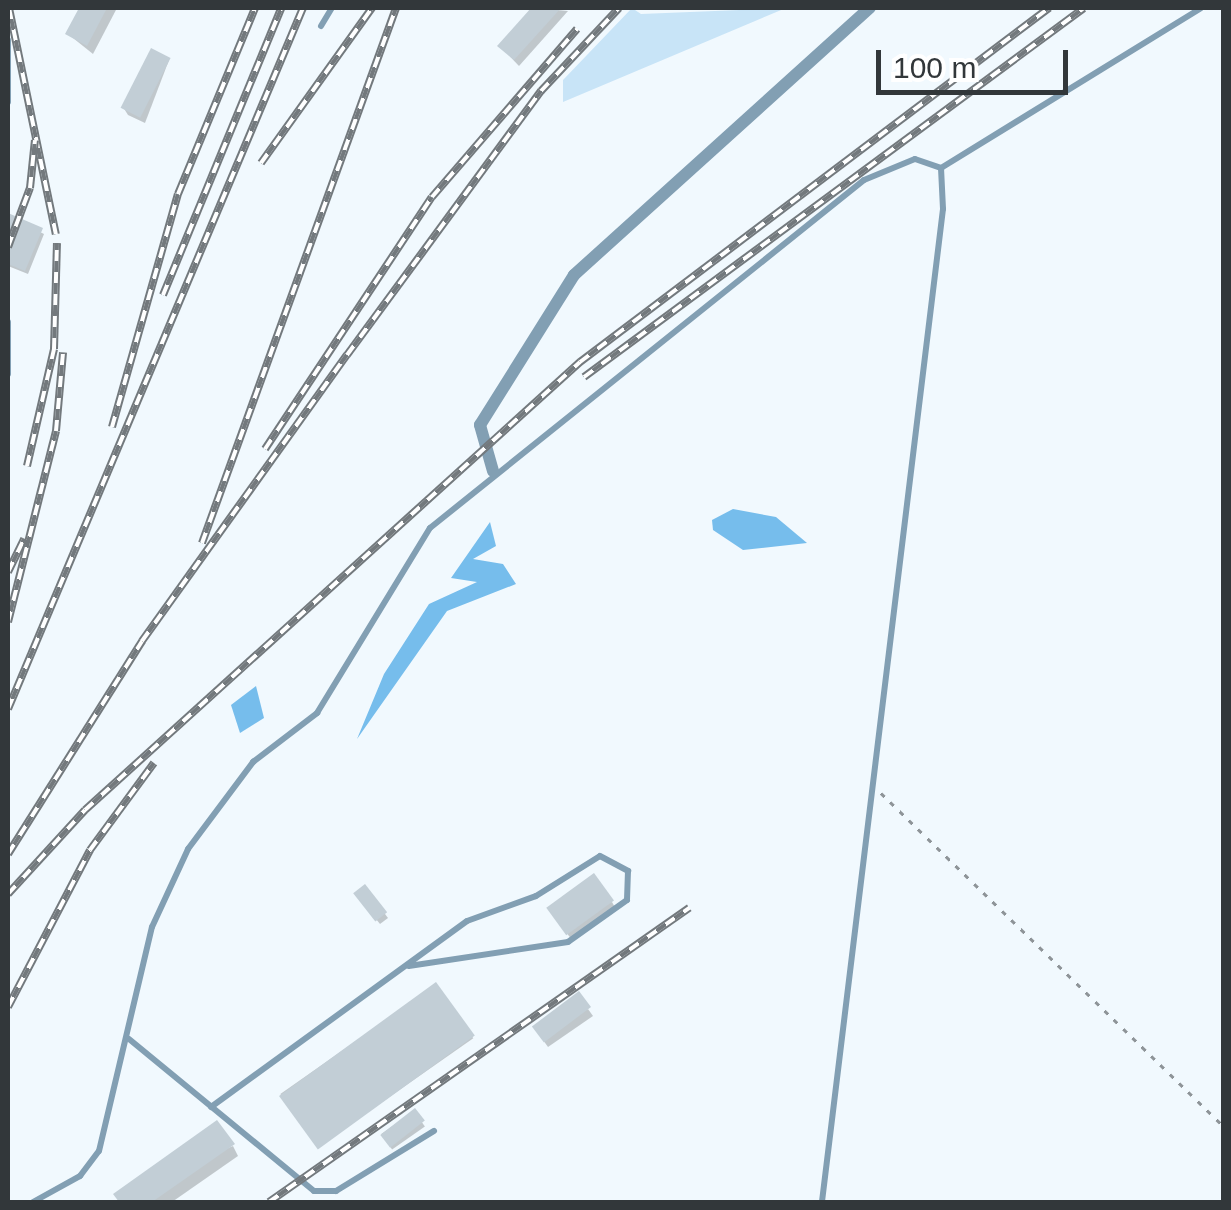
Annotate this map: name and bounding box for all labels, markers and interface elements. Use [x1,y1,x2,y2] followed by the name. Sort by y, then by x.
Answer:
[881,30,1074,92] scale bar
[893,51,976,84] text: 100 m

